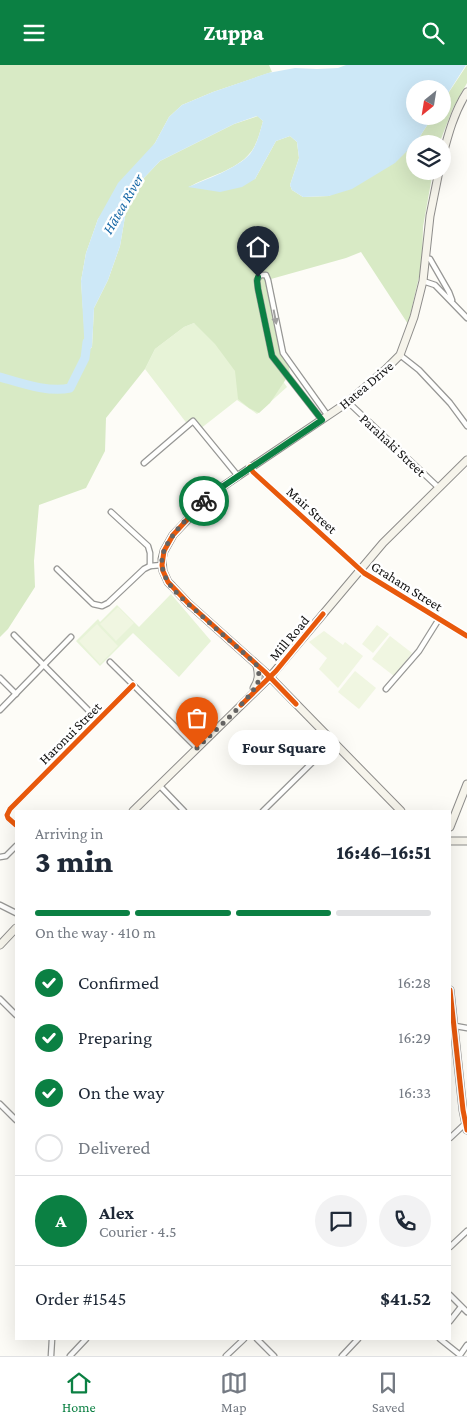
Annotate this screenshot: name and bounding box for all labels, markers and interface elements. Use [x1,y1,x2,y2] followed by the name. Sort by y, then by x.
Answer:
[20,19,48,47] icon: menu
[419,19,447,47] icon: search
[203,20,264,45] text: Zuppa
[406,80,451,125] north arrow
[406,80,451,180] map controls
[406,135,451,180] button: layers
[100,171,147,237] water label: Hātea River
[237,226,279,277] pin
[244,233,272,261] icon: home
[272,309,280,325] one-way arrow
[336,358,396,412] street label: Hatea Drive
[357,410,430,480] street label: Parahaki Street
[179,476,229,526] courier
[284,483,341,537] street label: Mair Street
[190,487,218,515] icon: bike
[369,558,446,614] street label: Graham Street
[266,612,313,664] street label: Mill Road
[176,697,218,748] pin
[36,698,105,767] street label: Haronui Street
[183,704,211,732] icon: bag
[227,731,340,765] callout: Four Square
[242,739,326,756] text: Four Square
[35,825,103,842] text: Arriving in
[336,842,431,863] text: 16:46–16:51
[35,843,113,879] text: 3 min
[35,924,156,941] text: On the way · 410 m
[35,969,63,997] icon: check
[78,972,159,993] text: Confirmed
[398,974,431,991] text: 16:28
[35,1024,63,1052] icon: check
[78,1027,152,1048] text: Preparing
[398,1029,431,1046] text: 16:29
[35,1079,63,1107] icon: check
[78,1082,164,1103] text: On the way
[399,1084,431,1101] text: 16:33
[78,1137,151,1158] text: Delivered
[315,1195,367,1247] button: chat
[379,1195,431,1247] button: phone
[99,1202,134,1223] text: Alex
[55,1210,67,1231] text: A
[99,1223,177,1240] text: Courier · 4.5
[35,1288,126,1309] text: Order #1545
[380,1288,431,1309] text: $41.52
[62,1369,96,1415] tab: Home
[220,1369,248,1415] tab: Map
[372,1369,405,1415] tab: Saved

